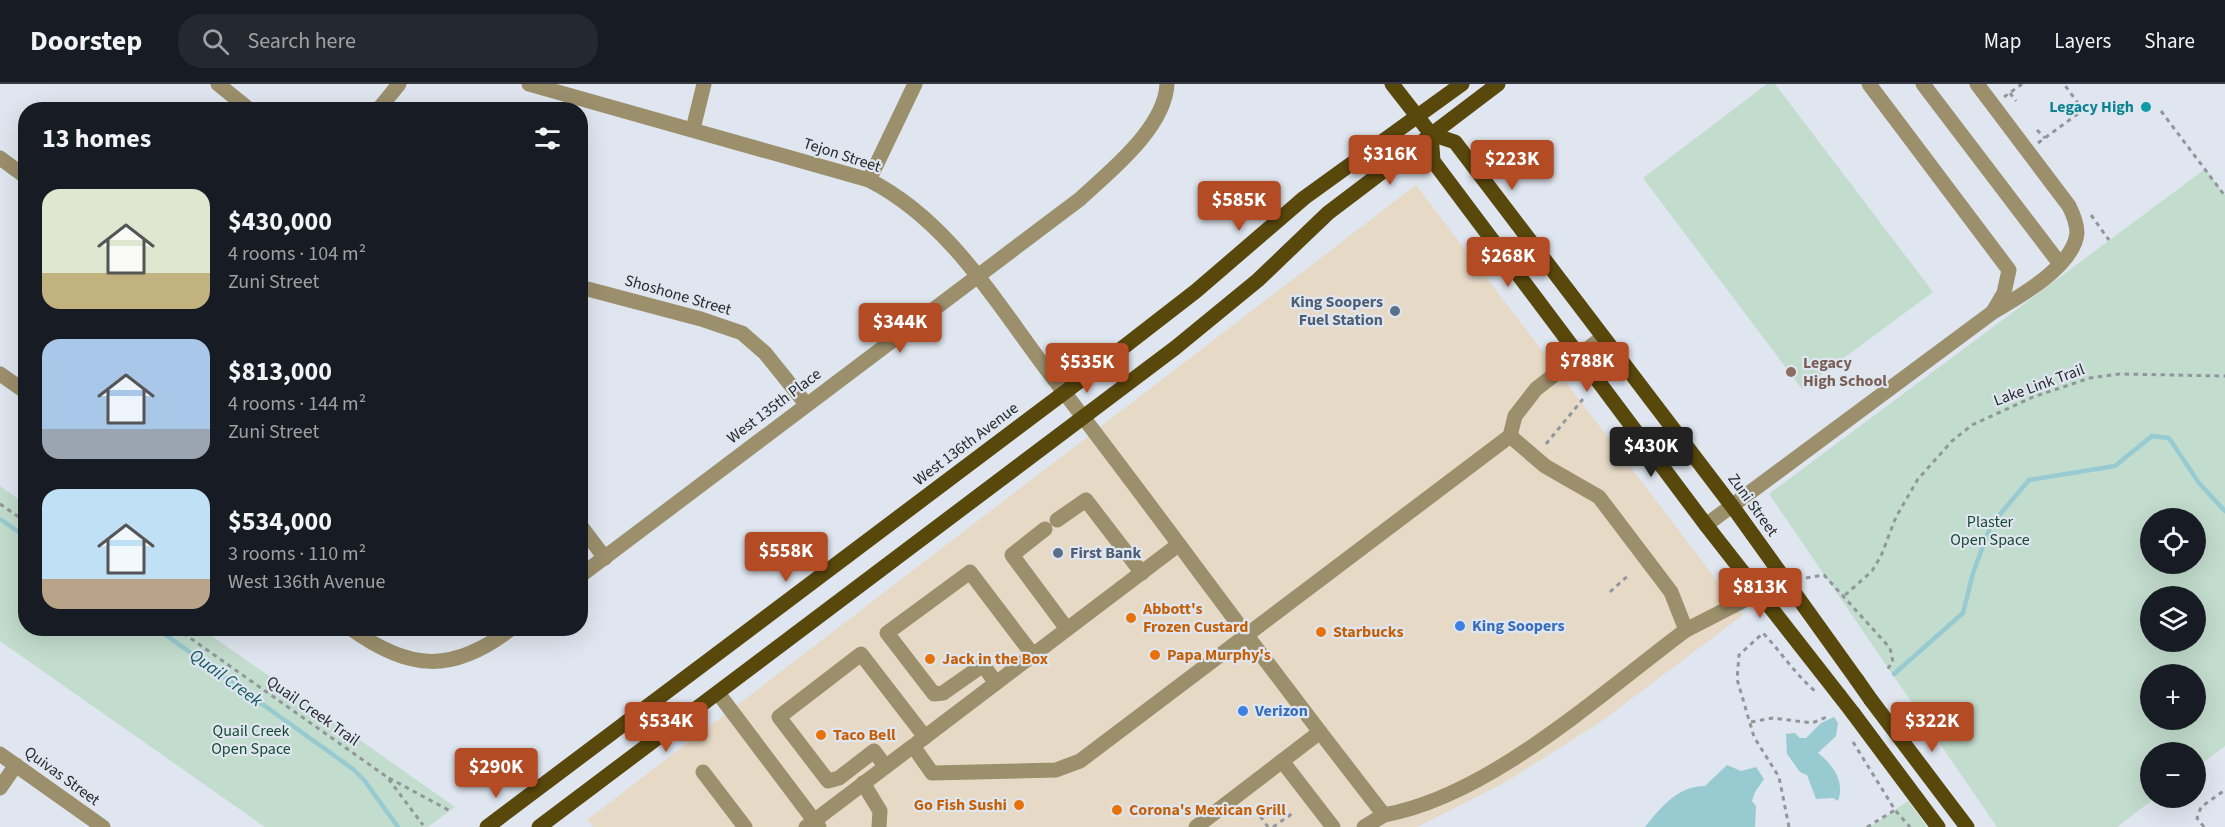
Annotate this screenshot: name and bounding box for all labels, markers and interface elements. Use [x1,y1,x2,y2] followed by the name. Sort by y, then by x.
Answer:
[178,14,598,68] search box
[30,21,142,61] text: Doorstep
[199,25,232,58] icon: search
[247,25,356,57] text: Search here
[1984,26,2021,56] text: Map
[2054,26,2111,56] text: Layers
[2144,26,2195,56] text: Share
[2049,96,2134,118] place label: Legacy High
[2139,100,2153,114] marker: Legacy High
[42,120,151,157] text: 13 homes
[531,122,564,155] icon: filters
[800,132,884,178] street label: Tejon Street
[1348,135,1432,186] pin: $316K
[1363,140,1417,168] text: $316K
[1470,140,1554,191] pin: $223K
[1485,145,1539,173] text: $223K
[1197,181,1281,232] pin: $585K
[1212,186,1266,214] text: $585K
[228,203,332,240] text: $430,000
[90,213,162,285] icon: home
[1466,237,1550,288] pin: $268K
[228,240,366,268] text: 4 rooms · 104 m²
[1481,242,1535,270] text: $268K
[228,268,319,296] text: Zuni Street
[622,269,734,321] street label: Shoshone Street
[1290,291,1383,331] place label: King Soopers Fuel Station
[858,303,942,354] pin: $344K
[1388,304,1402,318] marker: King Soopers Fuel Station
[873,308,927,336] text: $344K
[1545,342,1629,393] pin: $788K
[1045,343,1129,394] pin: $535K
[1560,347,1614,375] text: $788K
[1060,348,1114,376] text: $535K
[1803,352,1887,392] place label: Legacy High School
[228,353,332,390] text: $813,000
[1990,358,2088,412] street label: Lake Link Trail
[90,363,162,435] icon: home
[722,363,826,449] street label: West 135th Place
[1784,365,1798,379] marker: Legacy High School
[228,390,366,418] text: 4 rooms · 144 m²
[909,397,1023,491] street label: West 136th Avenue
[228,418,319,446] text: Zuni Street
[1609,427,1693,478] pin: $430K
[1624,432,1678,460] text: $430K
[1723,469,1784,541] street label: Zuni Street
[228,503,332,540] text: $534,000
[2140,508,2206,808] map controls
[2140,508,2206,574] button: locate
[1950,511,2030,551] park label: Plaster Open Space
[90,513,162,585] icon: home
[744,532,828,583] pin: $558K
[759,537,813,565] text: $558K
[228,540,366,568] text: 3 rooms · 110 m²
[1070,542,1141,564] place label: First Bank
[1051,546,1065,560] marker: First Bank
[228,568,385,596] text: West 136th Avenue
[1718,568,1802,619] pin: $813K
[1733,573,1787,601] text: $813K
[2140,586,2206,652] button: layers
[1142,598,1248,638] place label: Abbott's Frozen Custard
[1124,611,1138,625] marker: Abbott's Frozen Custard
[1472,615,1565,637] place label: King Soopers
[1453,619,1467,633] marker: King Soopers
[1333,621,1404,643] place label: Starbucks
[1314,625,1328,639] marker: Starbucks
[184,643,268,713] water label: Quail Creek
[1167,644,1271,666] place label: Papa Murphy's
[942,648,1048,670] place label: Jack in the Box
[1148,648,1162,662] marker: Papa Murphy's
[923,652,937,666] marker: Jack in the Box
[2140,664,2206,730] button: +
[262,671,364,751] street label: Quail Creek Trail
[1254,700,1308,722] place label: Verizon
[624,702,708,753] pin: $534K
[1890,702,1974,753] pin: $322K
[1236,704,1250,718] marker: Verizon
[639,707,693,735] text: $534K
[1905,707,1959,735] text: $322K
[211,720,291,760] park label: Quail Creek Open Space
[833,724,896,746] place label: Taco Bell
[814,728,828,742] marker: Taco Bell
[20,741,105,811] street label: Quivas Street
[2140,742,2206,808] button: −
[454,748,538,799] pin: $290K
[469,753,523,781] text: $290K
[914,794,1007,816] place label: Go Fish Sushi
[1012,798,1026,812] marker: Go Fish Sushi
[1129,799,1286,821] place label: Corona's Mexican Grill
[1110,803,1124,817] marker: Corona's Mexican Grill

